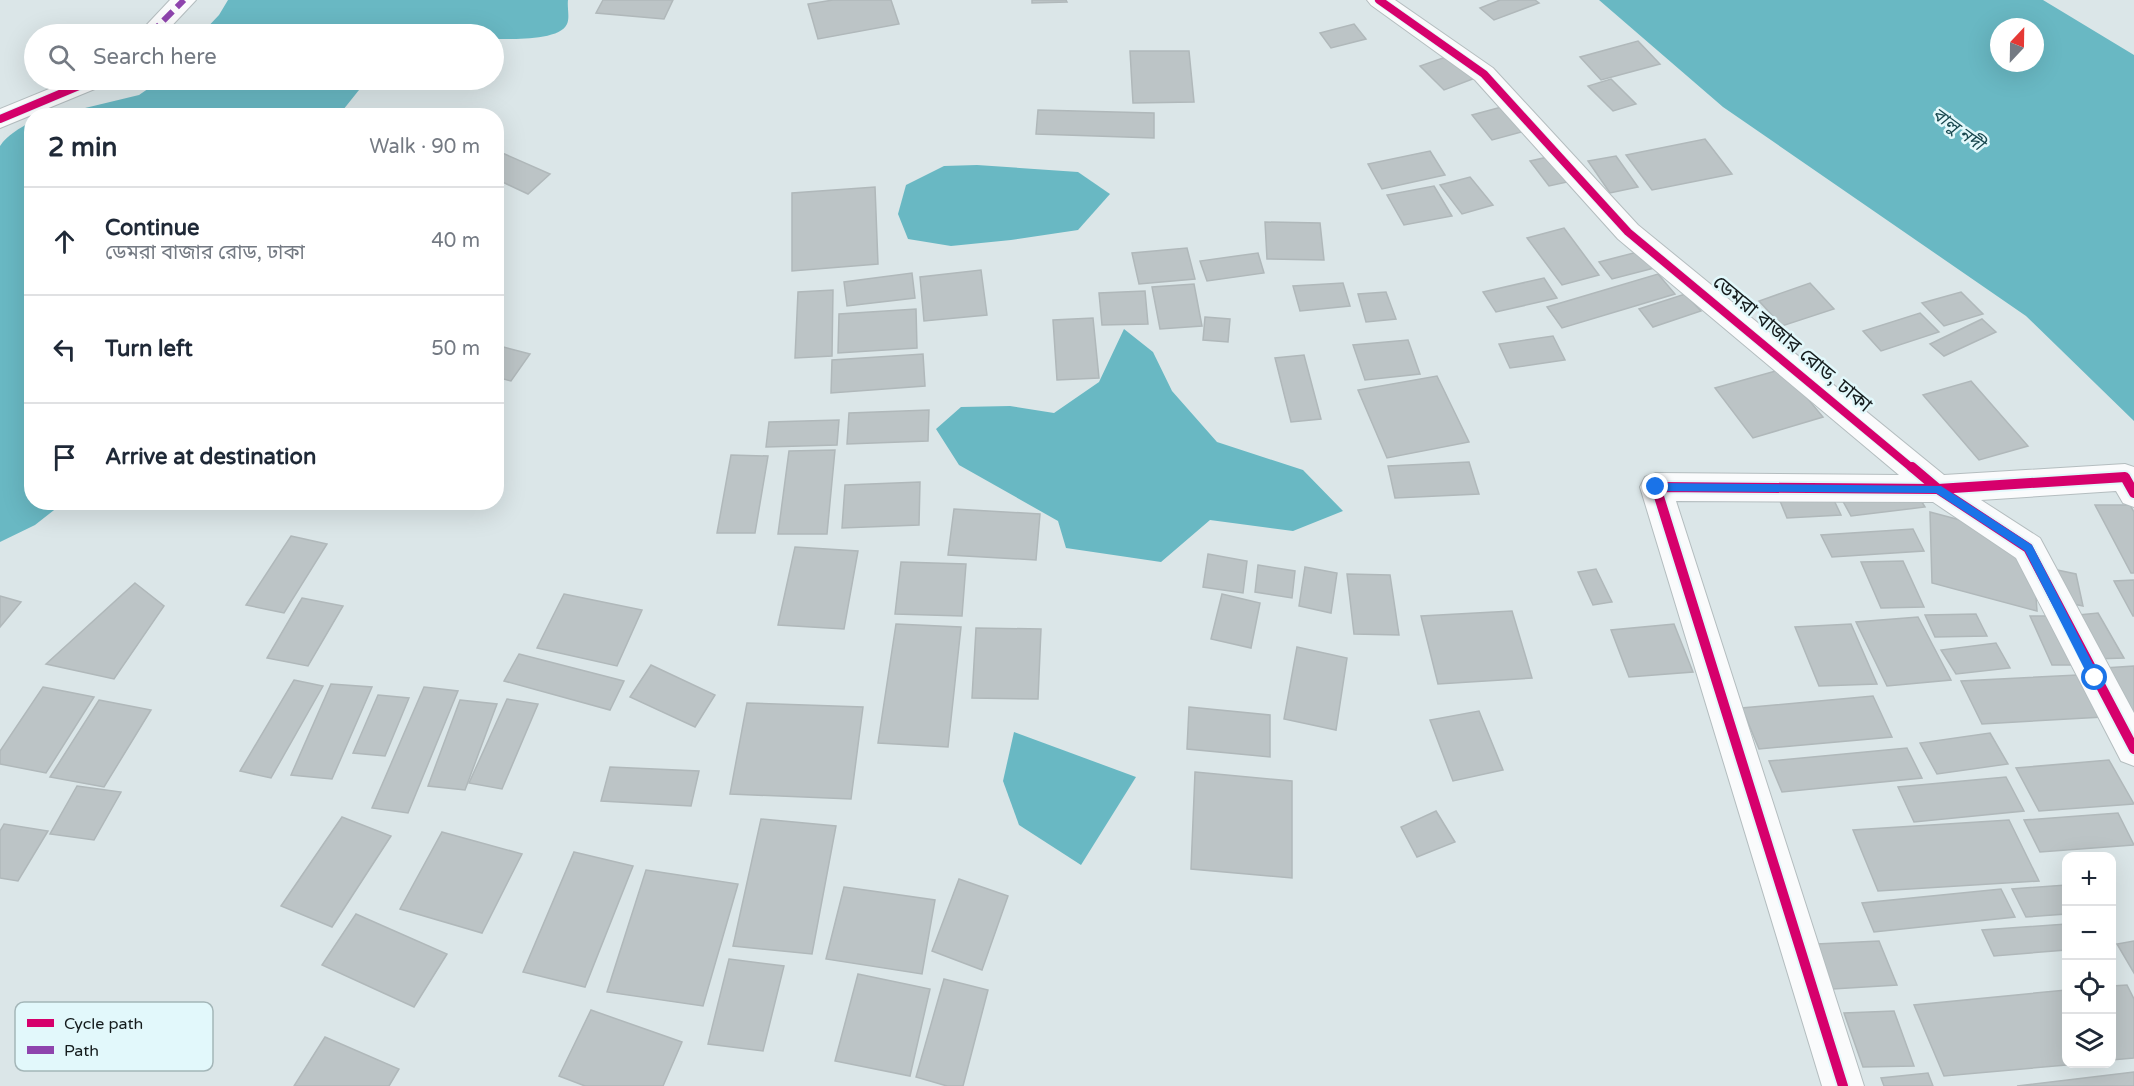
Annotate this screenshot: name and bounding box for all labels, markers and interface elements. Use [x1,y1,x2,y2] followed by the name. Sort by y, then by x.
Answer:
[1990,18,2044,72] north arrow
[24,24,504,90] search box
[45,41,78,74] icon: search
[93,44,217,70] text: Search here
[1928,103,1991,157] water label: বালু নদী
[48,132,117,163] text: 2 min
[369,135,480,159] text: Walk · 90 m
[105,215,200,241] text: Continue
[48,225,81,258] icon: ahead
[431,229,480,253] text: 40 m
[105,241,305,265] text: ডেমরা বাজার রোড, ঢাকা
[1708,271,1877,418] street label: ডেমরা বাজার রোড, ঢাকা
[48,333,81,366] icon: left
[105,336,193,362] text: Turn left
[431,337,480,361] text: 50 m
[48,441,81,474] icon: arrive
[105,444,316,470] text: Arrive at destination
[1642,473,1668,499] route end
[2081,664,2107,690] route start
[2062,852,2116,1068] map controls
[2062,852,2116,906] button: +
[2062,906,2116,960] button: −
[2062,960,2116,1014] button: locate
[15,1002,213,1071] legend
[64,1014,143,1034] text: Cycle path
[2062,1014,2116,1068] button: layers
[64,1041,99,1061] text: Path

